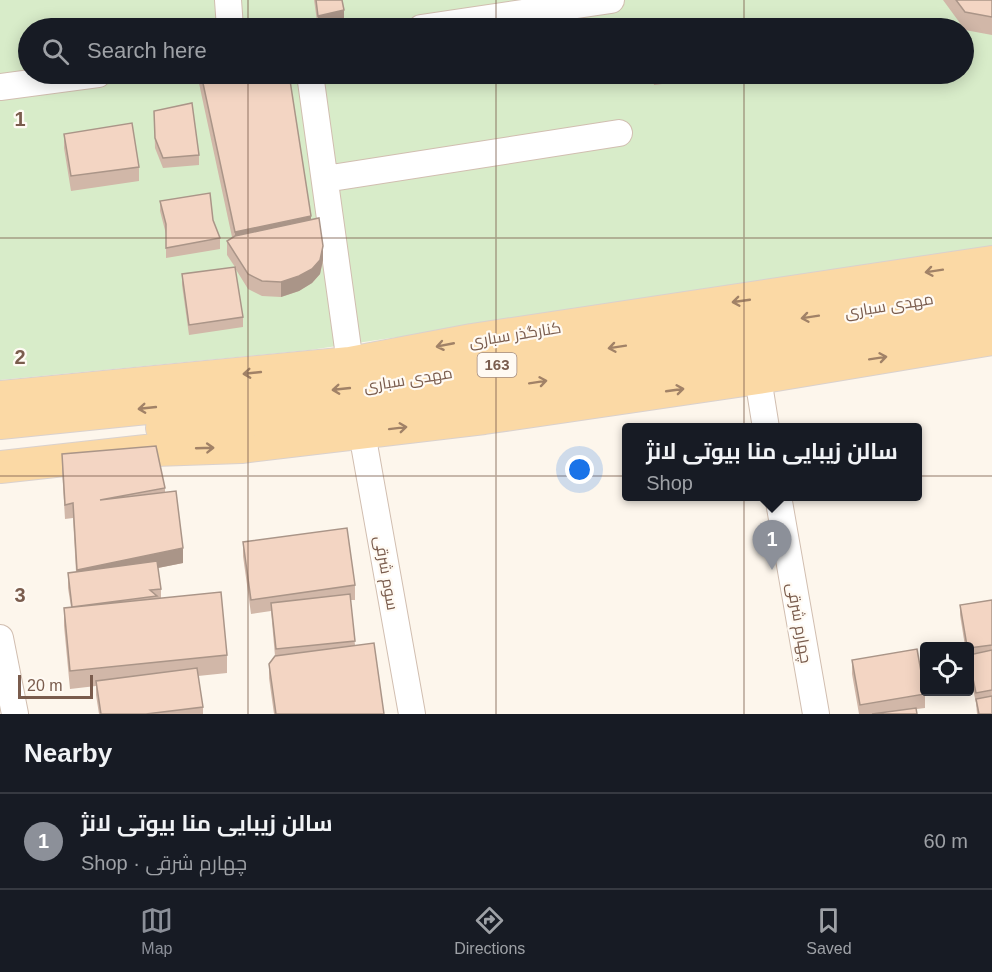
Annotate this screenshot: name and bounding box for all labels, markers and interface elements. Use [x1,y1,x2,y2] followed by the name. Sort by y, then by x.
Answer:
[18,18,974,84] search box
[39,35,72,68] icon: search
[87,38,207,63] text: Search here
[14,108,26,130] text: 1
[925,266,945,277] one-way arrow
[844,290,935,323] street label: مهدی سباری
[732,296,752,307] one-way arrow
[800,312,820,323] one-way arrow
[468,319,563,352] street label: کنارگذر سباری
[435,340,455,351] one-way arrow
[607,342,627,353] one-way arrow
[14,346,26,368] text: 2
[478,353,516,377] road number: 163
[867,353,887,364] one-way arrow
[363,364,454,397] street label: مهدی سباری
[243,368,262,379] one-way arrow
[527,376,547,387] one-way arrow
[332,384,351,395] one-way arrow
[664,385,684,396] one-way arrow
[138,403,157,414] one-way arrow
[388,423,408,434] one-way arrow
[622,423,922,501] popup
[646,439,898,464] text: سالن زیبایی منا بیوتی لانژ
[194,443,214,454] one-way arrow
[565,455,594,484] your location
[646,472,693,494] text: Shop
[752,520,792,570] pin: 1
[369,534,401,612] street label: سوم شرقی
[781,582,815,665] street label: چهارم شرقی
[14,584,26,606] text: 3
[920,642,974,696] map controls
[920,642,974,696] button: locate
[18,672,93,700] scale bar
[27,677,63,694] text: 20 m
[24,738,112,768] text: Nearby
[81,811,332,836] text: سالن زیبایی منا بیوتی لانژ
[38,830,49,852] text: 1
[924,830,968,852] text: 60 m
[81,852,247,874] text: Shop · چهارم شرقی
[140,904,173,958] tab: Map
[454,904,525,958] tab: Directions
[806,904,852,958] tab: Saved

